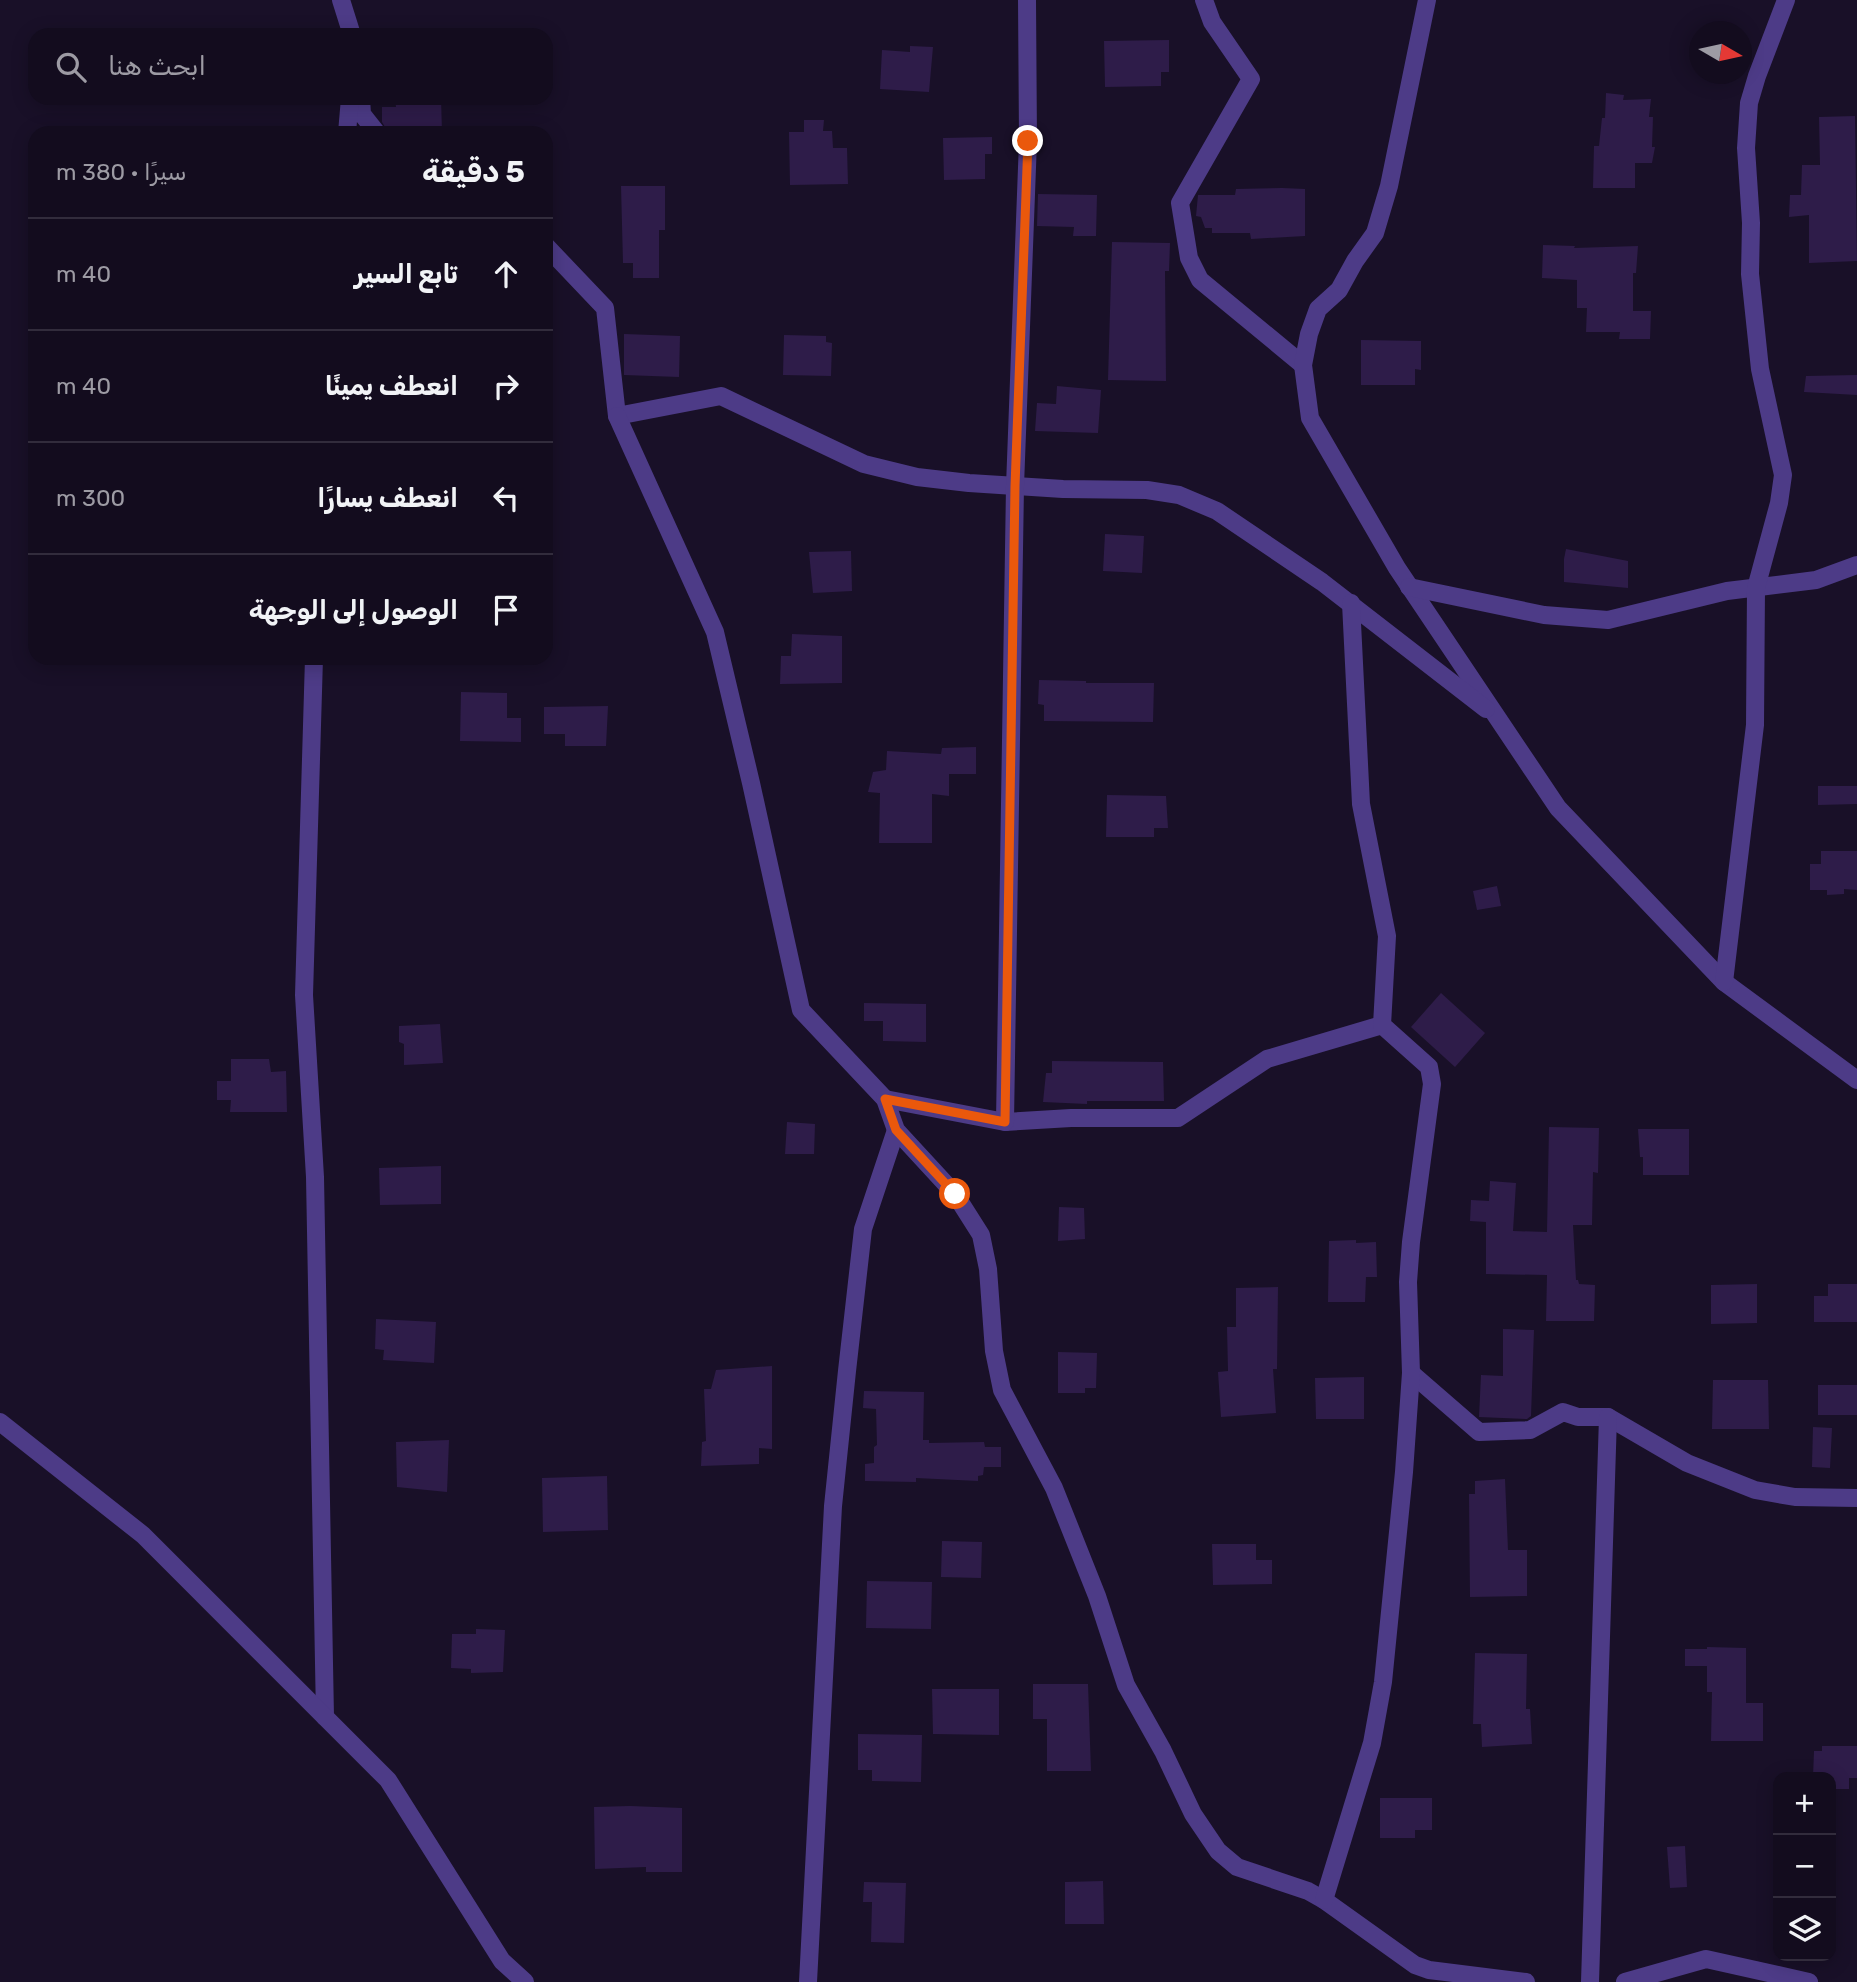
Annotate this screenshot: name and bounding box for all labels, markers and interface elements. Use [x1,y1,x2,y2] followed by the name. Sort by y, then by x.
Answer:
[1689,21,1752,84] north arrow
[28,28,553,105] search box
[52,48,90,86] icon: search
[108,51,206,82] text: ابحث هنا
[1012,125,1043,156] route end
[422,154,525,190] text: 5 دقيقة
[56,158,187,186] text: سيرًا · 380 m
[487,255,525,293] icon: ahead
[354,259,458,290] text: تابع السير
[56,260,111,288] text: 40 m
[487,367,525,405] icon: right
[325,371,458,402] text: انعطف يمينًا
[56,372,111,400] text: 40 m
[487,479,525,517] icon: left
[317,483,458,514] text: انعطف يسارًا
[56,484,125,512] text: 300 m
[487,591,525,629] icon: arrive
[249,595,458,626] text: الوصول إلى الوجهة
[939,1178,970,1209] route start
[1773,1772,1836,1961] map controls
[1773,1772,1836,1835] button: +
[1773,1835,1836,1898] button: −
[1773,1898,1836,1961] button: layers

